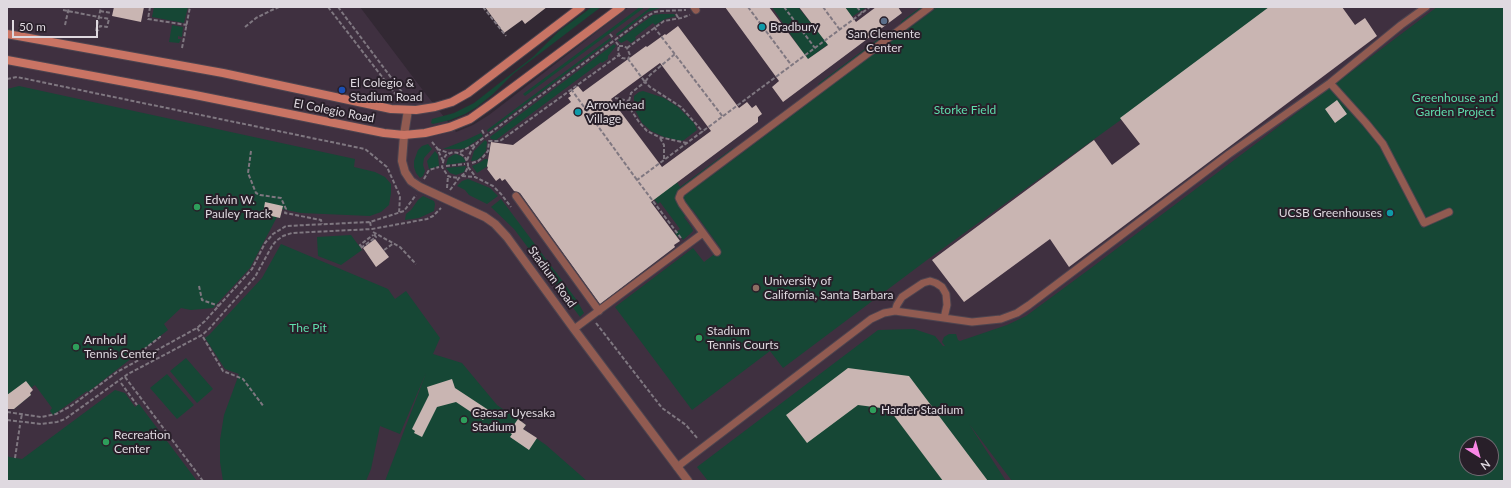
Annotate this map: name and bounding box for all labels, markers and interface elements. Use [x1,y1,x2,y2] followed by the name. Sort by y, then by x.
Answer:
[14,12,100,38] scale bar
[879,16,889,26] marker: San Clemente Center
[19,19,46,34] text: 50 m
[770,20,819,34] place label: Bradbury
[757,22,767,32] marker: Bradbury
[848,27,920,55] place label: San Clemente Center
[350,76,422,104] place label: El Colegio & Stadium Road
[337,85,347,95] marker: El Colegio & Stadium Road
[1412,91,1498,119] park label: Greenhouse and Garden Project
[292,96,376,126] street label: El Colegio Road
[586,98,644,126] place label: Arrowhead Village
[934,103,996,117] park label: Storke Field
[573,107,583,117] marker: Arrowhead Village
[205,193,271,221] place label: Edwin W. Pauley Track
[192,202,202,212] marker: Edwin W. Pauley Track
[1279,206,1382,220] place label: UCSB Greenhouses
[1385,208,1395,218] marker: UCSB Greenhouses
[525,244,579,310] street label: Stadium Road
[764,274,893,302] place label: University of California, Santa Barbara
[751,283,761,293] marker: University of California, Santa Barbara
[289,321,327,335] park label: The Pit
[707,324,779,352] place label: Stadium Tennis Courts
[84,333,156,361] place label: Arnhold Tennis Center
[694,333,704,343] marker: Stadium Tennis Courts
[71,342,81,352] marker: Arnhold Tennis Center
[881,403,963,417] place label: Harder Stadium
[868,405,878,415] marker: Harder Stadium
[472,406,555,434] place label: Caesar Uyesaka Stadium
[459,415,469,425] marker: Caesar Uyesaka Stadium
[114,428,170,456] place label: Recreation Center
[1459,436,1499,476] north arrow
[101,437,111,447] marker: Recreation Center
[1479,457,1493,473] text: N

